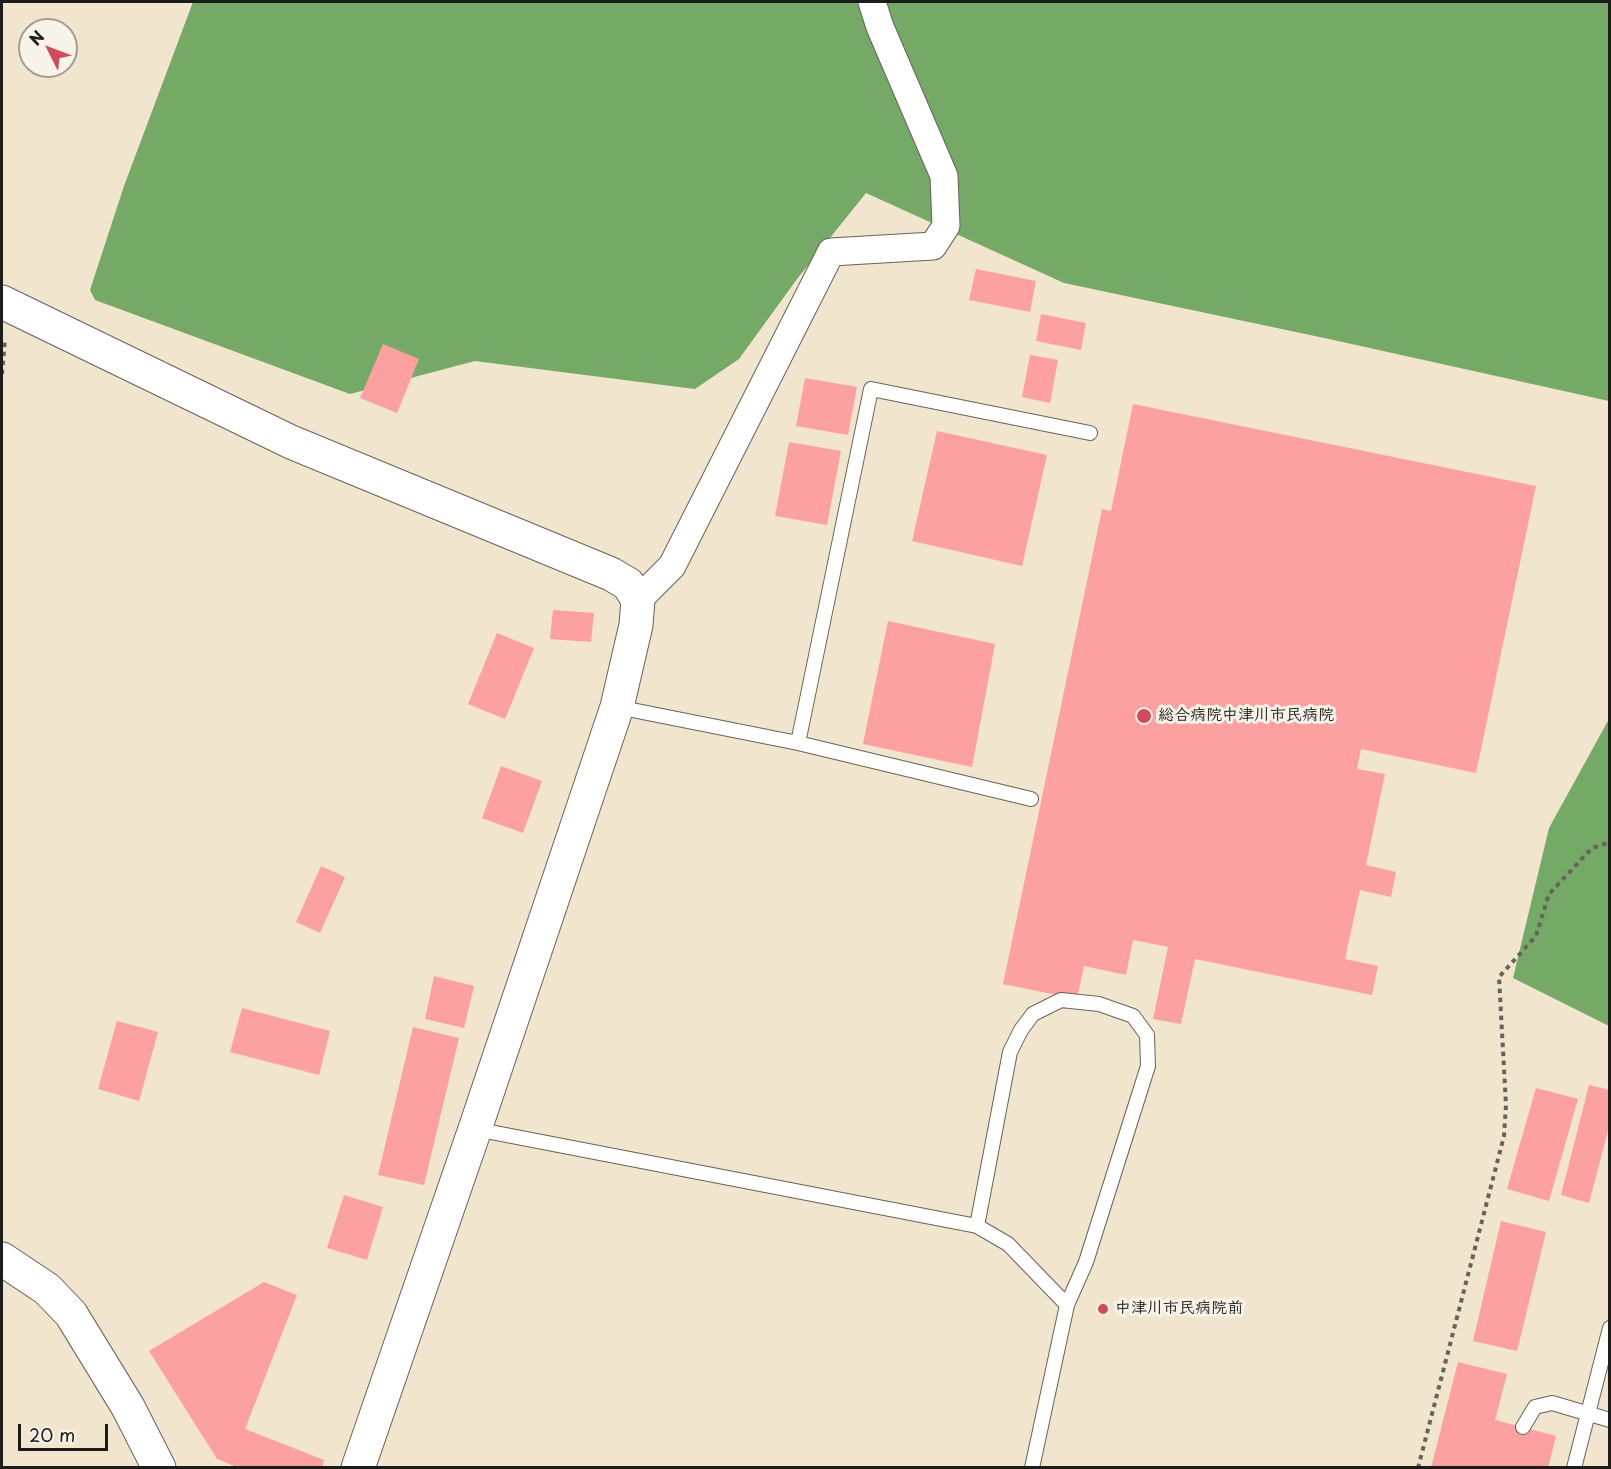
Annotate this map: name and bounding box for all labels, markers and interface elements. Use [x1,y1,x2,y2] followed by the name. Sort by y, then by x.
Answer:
[18,18,78,78] north arrow
[23,25,49,50] text: N
[1158,706,1334,726] place label: 総合病院中津川市民病院
[1135,707,1153,725] marker: 総合病院中津川市民病院
[1115,1299,1243,1319] place label: 中津川市民病院前
[1096,1302,1110,1316] marker: 中津川市民病院前
[21,1412,111,1450] scale bar
[29,1421,75,1448] text: 20 m

